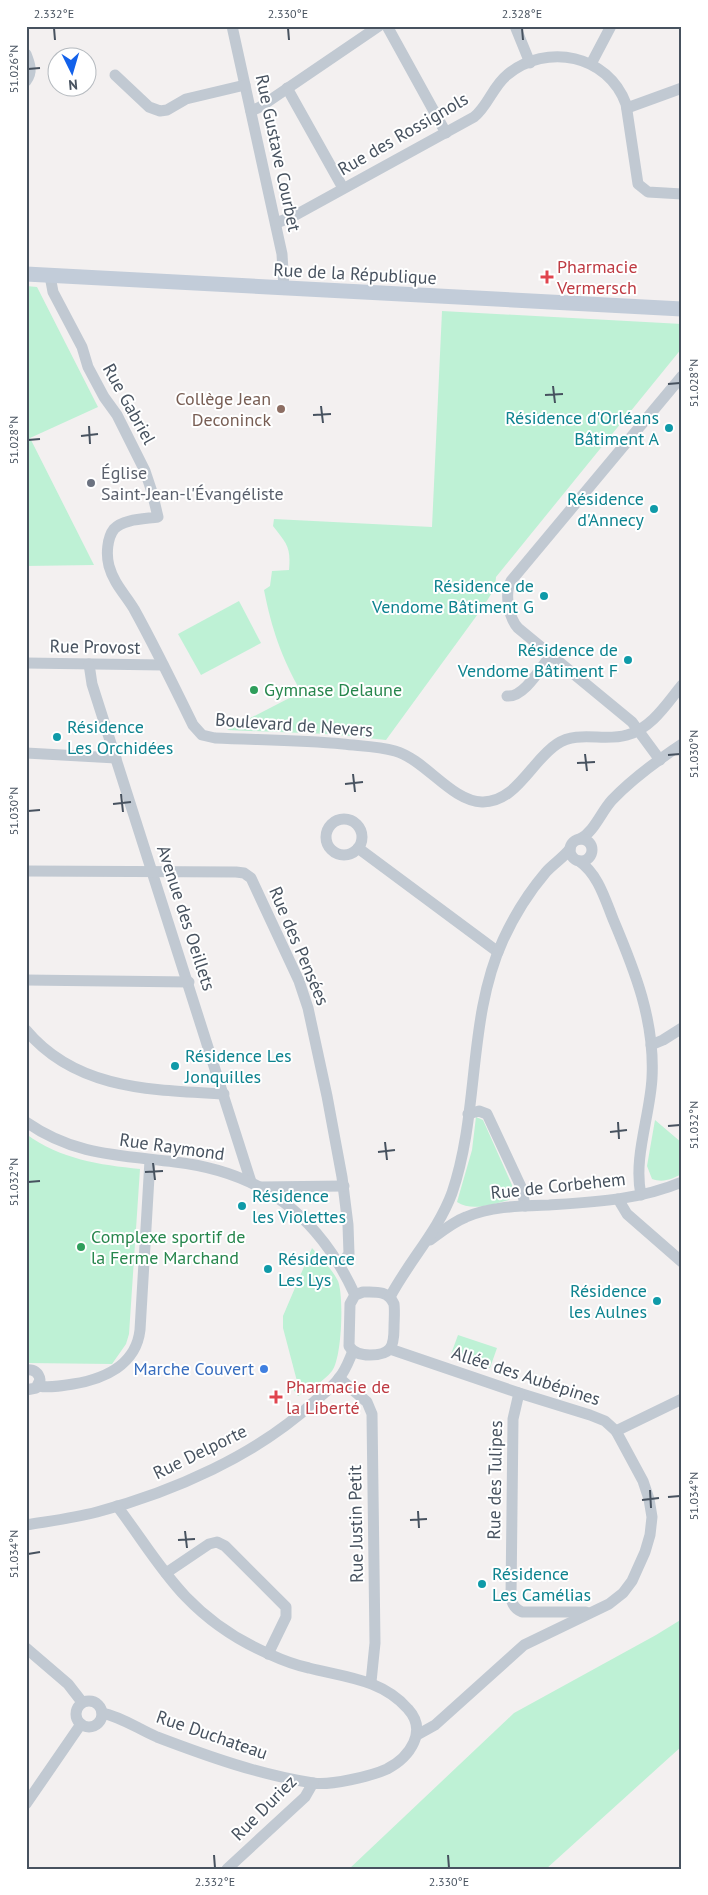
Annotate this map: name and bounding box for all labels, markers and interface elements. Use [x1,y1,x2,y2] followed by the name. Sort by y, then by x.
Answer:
[34,6,74,21] text: 2.332°E
[268,6,308,21] text: 2.330°E
[502,6,542,21] text: 2.328°E
[6,45,21,93] text: 51.026°N
[48,48,98,98] north arrow
[251,72,306,234] street label: Rue Gustave Courbet
[68,76,79,94] text: N
[333,87,472,180] street label: Rue des Rossignols
[556,255,638,299] place label: Pharmacie Vermersch
[273,258,437,289] street label: Rue de la République
[541,271,553,283] marker: Pharmacie Vermersch
[98,359,161,449] street label: Rue Gabriel
[686,359,701,407] text: 51.028°N
[175,387,271,431] place label: Collège Jean Deconinck
[275,403,287,415] marker: Collège Jean Deconinck
[505,406,659,450] place label: Résidence d'Orléans Bâtiment A
[6,416,21,464] text: 51.028°N
[663,422,675,434] marker: Résidence d'Orléans Bâtiment A
[101,461,284,505] place label: Église Saint-Jean-l'Évangéliste
[85,477,97,489] marker: Église Saint-Jean-l'Évangéliste
[567,487,645,531] place label: Résidence d'Annecy
[648,503,660,515] marker: Résidence d'Annecy
[371,574,534,618] place label: Résidence de Vendome Bâtiment G
[538,590,550,602] marker: Résidence de Vendome Bâtiment G
[49,634,141,659] street label: Rue Provost
[457,638,618,682] place label: Résidence de Vendome Bâtiment F
[622,654,634,666] marker: Résidence de Vendome Bâtiment F
[264,678,402,701] place label: Gymnase Delaune
[248,684,260,696] marker: Gymnase Delaune
[214,708,374,741] street label: Boulevard de Nevers
[67,715,173,759] place label: Résidence Les Orchidées
[686,730,701,778] text: 51.030°N
[51,731,63,743] marker: Résidence Les Orchidées
[6,787,21,835] text: 51.030°N
[152,842,221,994] street label: Avenue des Oeillets
[264,883,335,1009] street label: Rue des Pensées
[184,1044,292,1088] place label: Résidence Les Jonquilles
[169,1060,181,1072] marker: Résidence Les Jonquilles
[686,1101,701,1149] text: 51.032°N
[118,1128,226,1165] street label: Rue Raymond
[6,1158,21,1206] text: 51.032°N
[489,1167,627,1204] street label: Rue de Corbehem
[252,1184,346,1228] place label: Résidence les Violettes
[236,1200,248,1212] marker: Résidence les Violettes
[91,1225,245,1269] place label: Complexe sportif de la Ferme Marchand
[75,1241,87,1253] marker: Complexe sportif de la Ferme Marchand
[278,1247,355,1291] place label: Résidence Les Lys
[262,1263,274,1275] marker: Résidence Les Lys
[569,1279,647,1323] place label: Résidence les Aulnes
[651,1295,663,1307] marker: Résidence les Aulnes
[449,1341,603,1410] street label: Allée des Aubépines
[133,1357,254,1380] place label: Marche Couvert
[258,1363,270,1375] marker: Marche Couvert
[286,1375,390,1419] place label: Pharmacie de la Liberté
[270,1391,282,1403] marker: Pharmacie de la Liberté
[149,1419,250,1484] street label: Rue Delporte
[482,1420,507,1540] street label: Rue des Tulipes
[343,1465,368,1583] street label: Rue Justin Petit
[686,1472,701,1520] text: 51.034°N
[6,1530,21,1578] text: 51.034°N
[492,1562,591,1606] place label: Résidence Les Camélias
[476,1578,488,1590] marker: Résidence Les Camélias
[153,1705,271,1764] street label: Rue Duchateau
[226,1770,301,1845] street label: Rue Duriez
[195,1874,235,1889] text: 2.332°E
[429,1874,469,1889] text: 2.330°E

